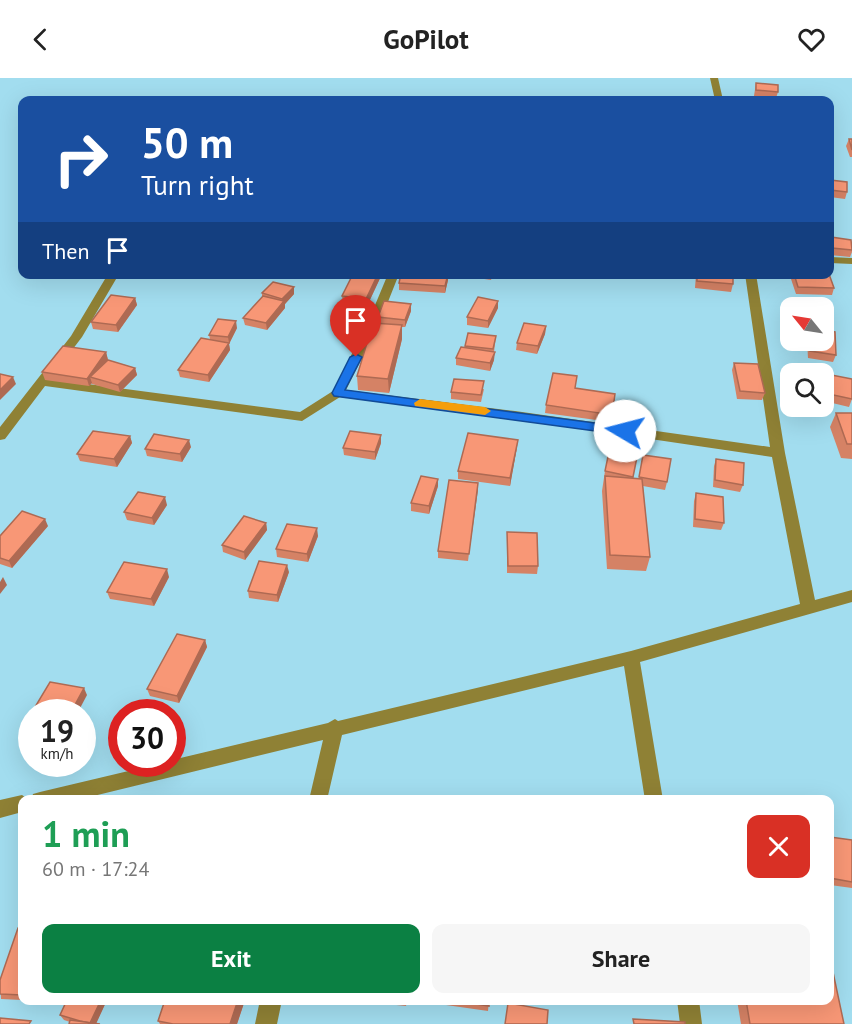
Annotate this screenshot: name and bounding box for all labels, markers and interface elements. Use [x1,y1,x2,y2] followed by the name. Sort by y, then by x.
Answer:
[383,22,469,56] text: GoPilot
[24,23,57,56] icon: back
[795,23,828,56] icon: heart
[141,115,233,170] text: 50 m
[42,120,120,198] icon: right
[141,168,254,202] text: Turn right
[101,234,134,267] icon: arrive
[42,237,89,265] text: Then
[330,295,381,357] pin
[780,297,834,351] north arrow
[780,297,834,417] map controls
[339,304,372,337] icon: arrive
[780,363,834,417] button: search
[593,399,657,463] position arrow
[108,699,186,777] speed limit sign: 30
[40,711,74,750] text: 19
[41,744,73,763] text: km/h
[42,810,130,857] text: 1 min
[747,815,810,878] button: close
[42,856,149,882] text: 60 m · 17:24
[42,924,420,993] button: Exit
[432,924,810,993] button: Share

